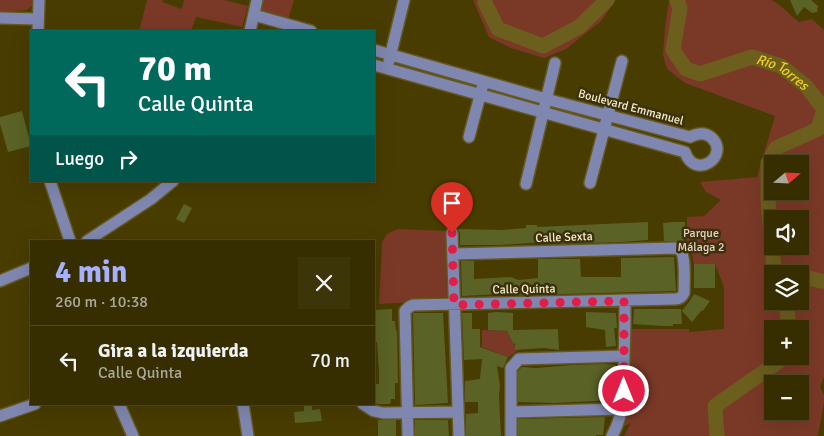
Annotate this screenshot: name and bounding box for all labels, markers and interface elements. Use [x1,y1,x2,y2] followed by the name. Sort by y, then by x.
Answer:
[138,47,212,90] text: 70 m
[55,50,120,115] icon: left
[754,51,813,95] water label: Río Torres
[576,86,686,129] street label: Boulevard Emmanuel
[138,90,254,117] text: Calle Quinta
[114,145,142,173] icon: right
[55,147,104,171] text: Luego
[764,155,809,200] north arrow
[764,155,809,420] map controls
[431,182,473,233] pin
[438,189,466,217] icon: arrive
[764,210,809,255] button: sound
[678,226,724,255] park label: Parque Málaga 2
[535,229,593,246] street label: Calle Sexta
[55,254,127,291] text: 4 min
[298,257,350,309] button: close
[764,265,809,310] button: layers
[492,281,556,298] street label: Calle Quinta
[55,292,148,312] text: 260 m · 10:38
[764,320,809,365] button: +
[98,339,248,363] text: Gira a la izquierda
[55,347,83,375] icon: left
[310,349,350,373] text: 70 m
[98,363,182,383] text: Calle Quinta
[597,364,649,416] position arrow
[764,375,809,420] button: −

